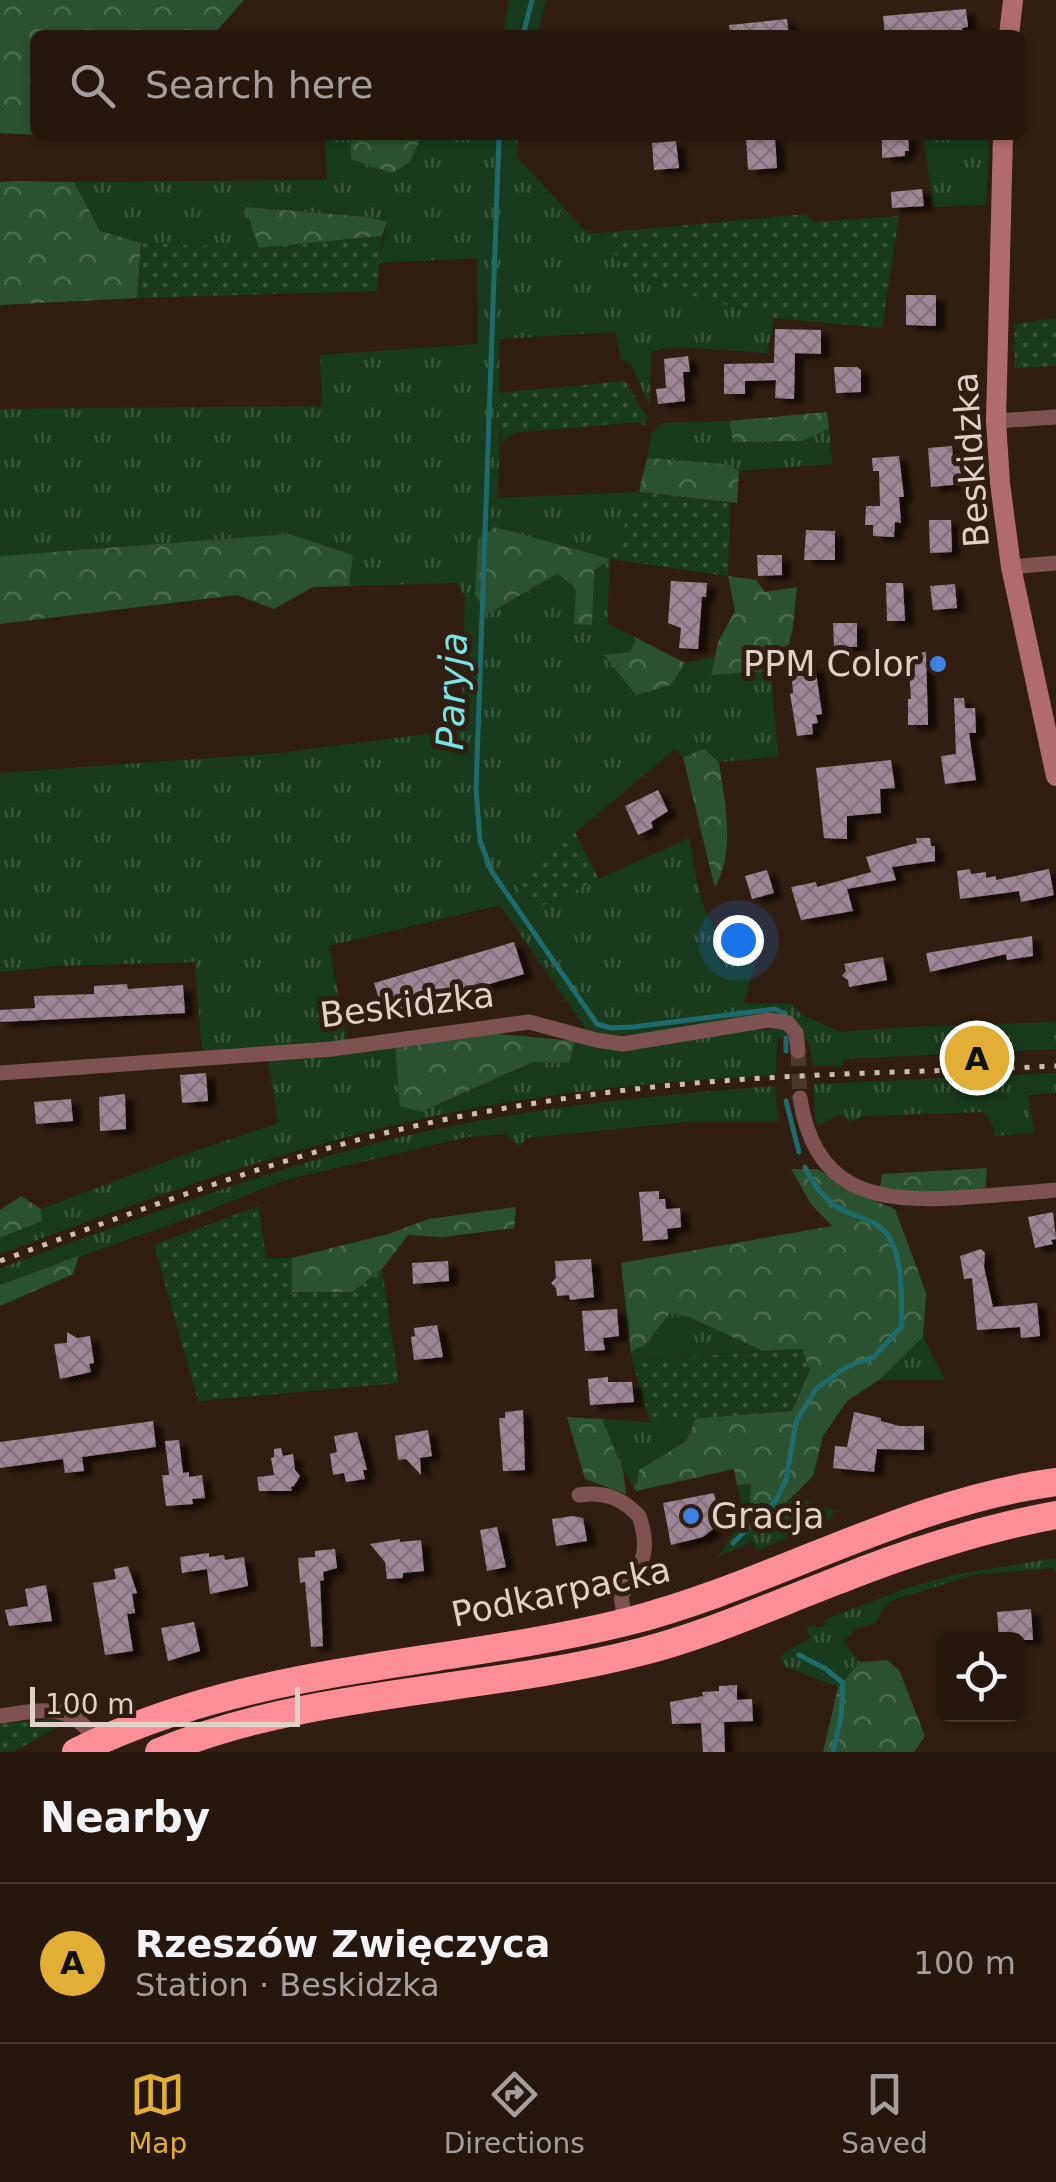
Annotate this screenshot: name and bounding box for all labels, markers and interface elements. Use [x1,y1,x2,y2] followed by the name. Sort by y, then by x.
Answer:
[30,30,1026,140] search box
[65,58,120,113] icon: search
[145,63,373,107] text: Search here
[945,371,997,549] street label: Beskidzka
[428,631,476,751] water label: Paryja
[743,644,919,684] place label: PPM Color
[927,653,949,675] marker: PPM Color
[713,915,764,966] your location
[317,974,497,1036] street label: Beskidzka
[944,1020,1010,1096] pin: A
[711,1496,824,1536] place label: Gracja
[680,1505,702,1527] marker: Gracja
[448,1549,674,1635] street label: Podkarpacka
[936,1632,1026,1722] map controls
[936,1632,1026,1722] button: locate
[30,1682,300,1726] scale bar
[45,1688,135,1721] text: 100 m
[40,1793,210,1842] text: Nearby
[135,1922,550,1966] text: Rzeszów Zwięczyca
[60,1944,85,1982] text: A
[914,1944,1016,1982] text: 100 m
[135,1966,440,2004] text: Station · Beskidzka
[128,2067,187,2160] tab: Map
[444,2067,585,2160] tab: Directions
[841,2067,928,2160] tab: Saved

